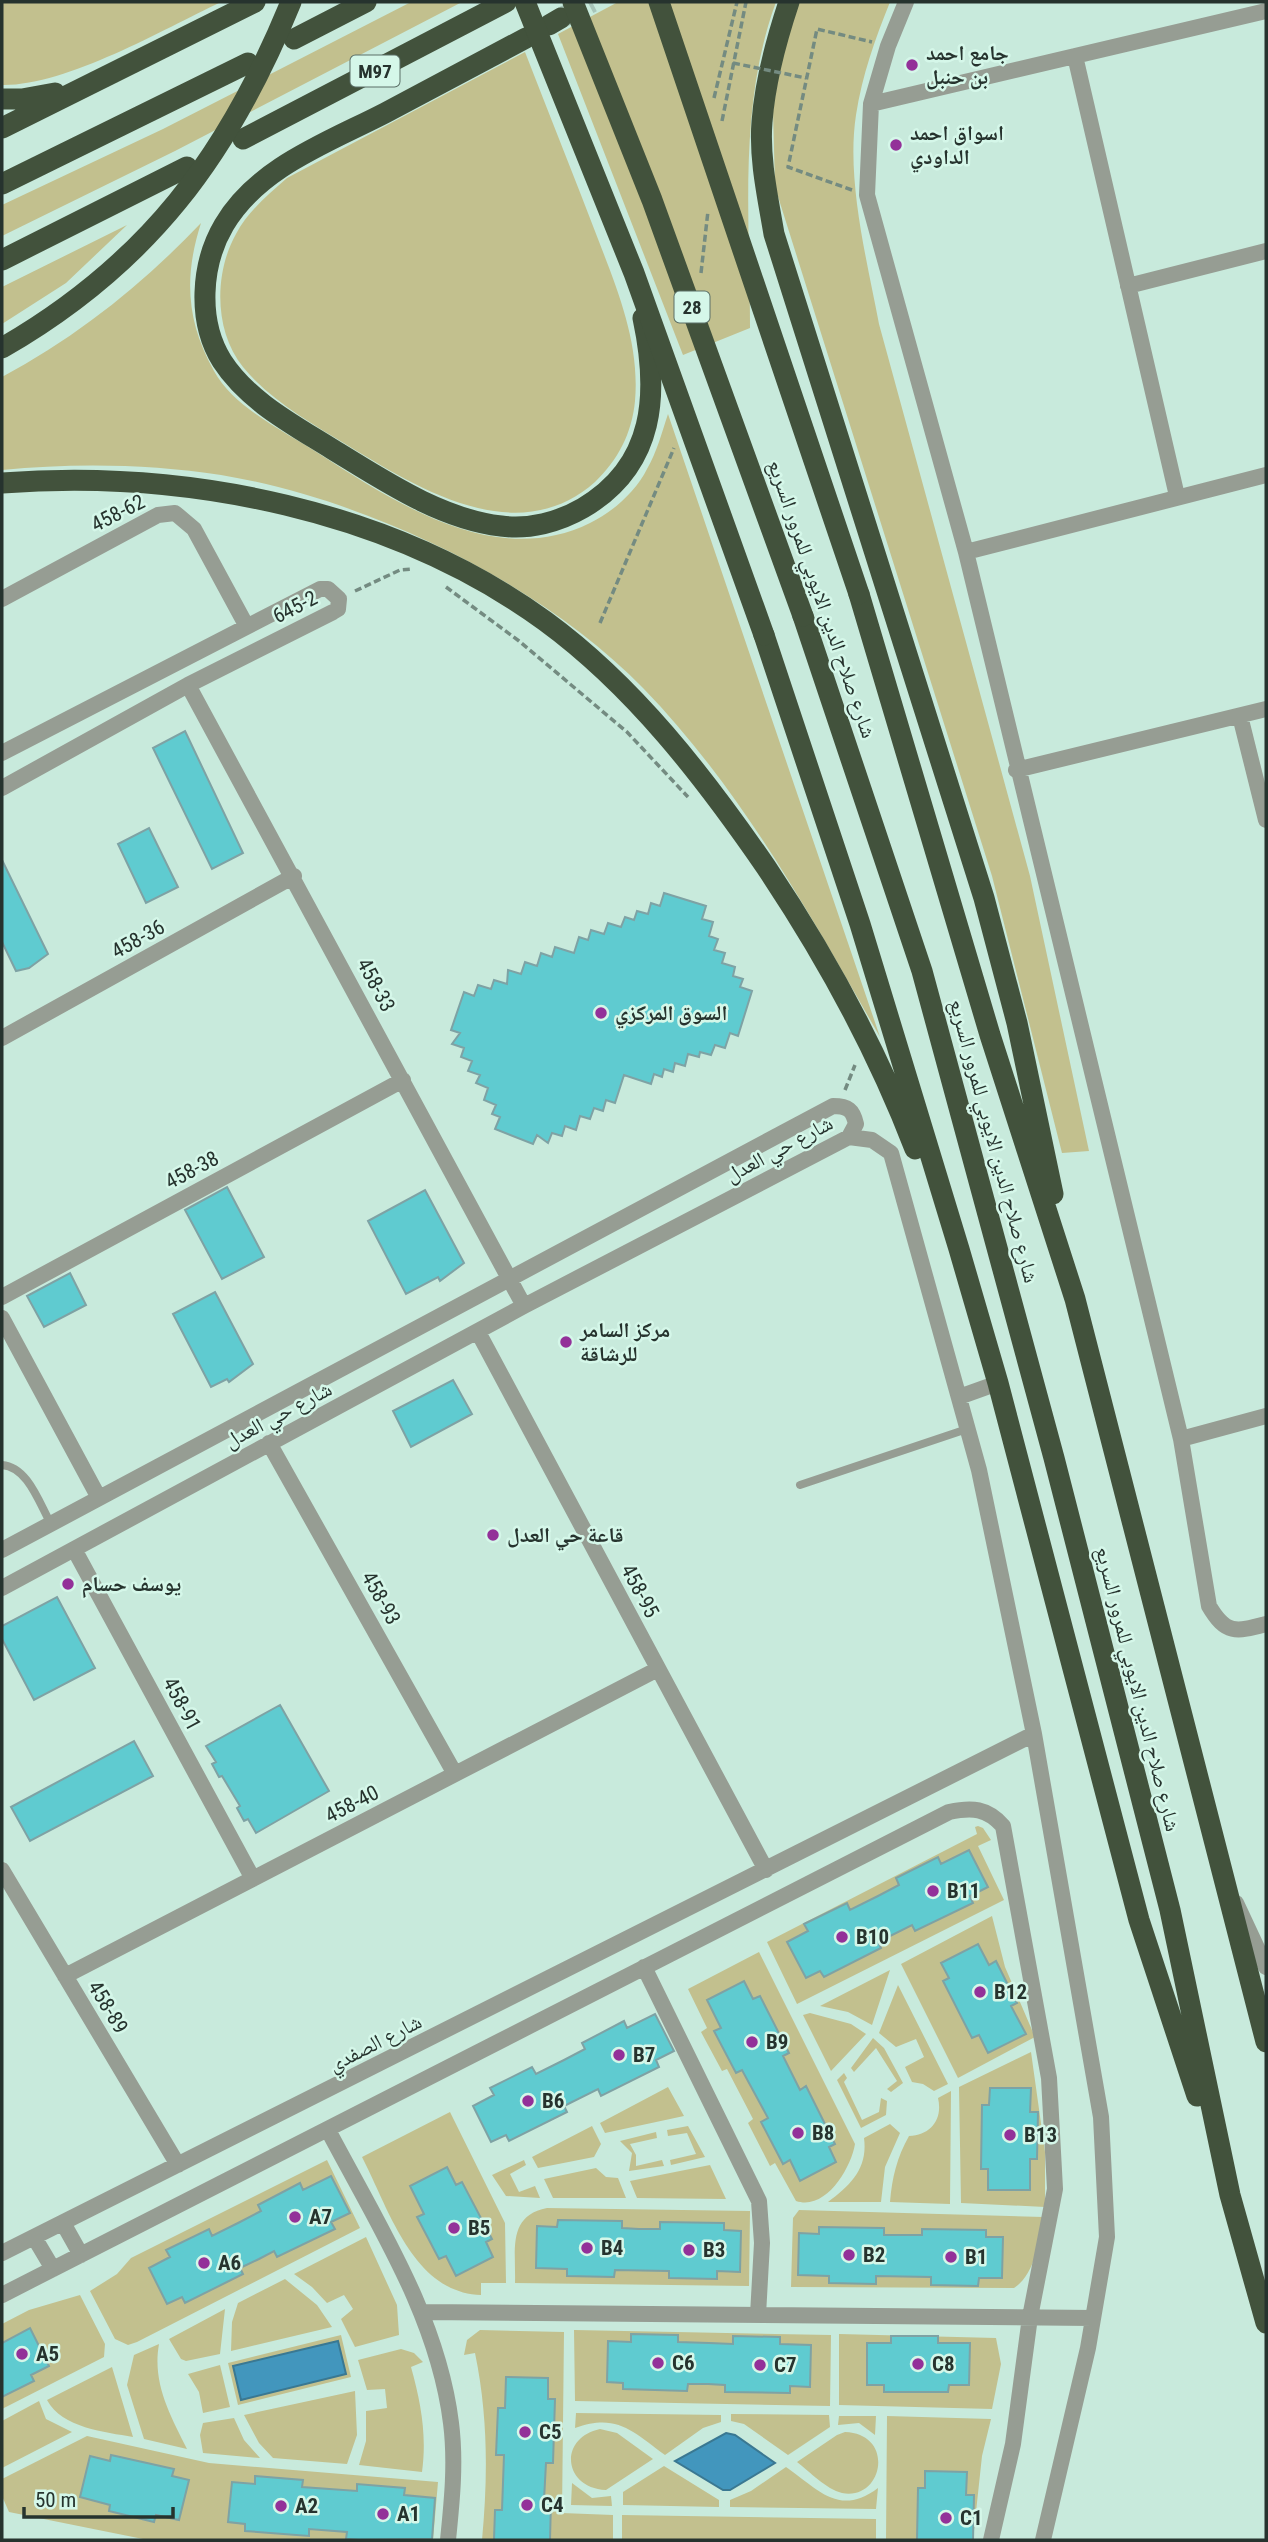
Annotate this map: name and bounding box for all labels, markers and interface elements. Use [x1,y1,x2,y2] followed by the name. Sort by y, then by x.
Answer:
[926,41,1009,90] place label: جامع احمد بن حنبل
[350,55,400,86] road number: M97
[904,57,920,73] marker: جامع احمد بن حنبل
[910,121,1004,173] place label: اسواق احمد الداودي
[888,137,904,153] marker: اسواق احمد الداودي
[674,292,710,322] road number: 28
[759,457,881,743] street label: شارع صلاح الدين الايوبي للمرور السريع
[87,489,149,537] street label: 458-62
[269,586,321,628] street label: 645-2
[107,915,169,963] street label: 458-36
[352,954,400,1016] street label: 458-33
[940,997,1043,1286] street label: شارع صلاح الدين الايوبي للمرور السريع
[615,1001,727,1029] place label: السوق المركزي
[593,1005,609,1021] marker: السوق المركزي
[721,1111,839,1191] street label: شارع حي العدل
[161,1146,223,1194] street label: 458-38
[579,1318,670,1366] place label: مركز السامر للرشاقة
[558,1334,574,1350] marker: مركز السامر للرشاقة
[220,1377,338,1457] street label: شارع حي العدل
[507,1523,623,1551] place label: قاعة حي العدل
[485,1527,501,1543] marker: قاعة حي العدل
[1087,1544,1185,1835] street label: شارع صلاح الدين الايوبي للمرور السريع
[616,1560,664,1622] street label: 458-95
[357,1567,405,1629] street label: 458-93
[82,1572,181,1598] place label: يوسف حسام
[60,1576,76,1592] marker: يوسف حسام
[158,1673,206,1735] street label: 458-91
[321,1780,383,1828] street label: 458-40
[947,1879,980,1903] place label: B11
[925,1883,941,1899] marker: B11
[856,1925,889,1949] place label: B10
[834,1929,850,1945] marker: B10
[83,1976,133,2038] street label: 458-89
[994,1980,1027,2004] place label: B12
[972,1984,988,2000] marker: B12
[324,2009,428,2081] street label: شارع الصفدي
[766,2030,788,2054] place label: B9
[744,2034,760,2050] marker: B9
[633,2043,655,2067] place label: B7
[611,2047,627,2063] marker: B7
[542,2089,564,2113] place label: B6
[520,2093,536,2109] marker: B6
[812,2121,834,2145] place label: B8
[1024,2123,1057,2147] place label: B13
[790,2125,806,2141] marker: B8
[1002,2127,1018,2143] marker: B13
[309,2205,332,2229] place label: A7
[287,2209,303,2225] marker: A7
[468,2216,490,2240] place label: B5
[446,2220,462,2236] marker: B5
[601,2236,623,2260] place label: B4
[703,2238,725,2262] place label: B3
[579,2240,595,2256] marker: B4
[681,2242,697,2258] marker: B3
[863,2243,885,2267] place label: B2
[965,2245,987,2269] place label: B1
[841,2247,857,2263] marker: B2
[943,2249,959,2265] marker: B1
[218,2251,241,2275] place label: A6
[196,2255,212,2271] marker: A6
[36,2342,59,2366] place label: A5
[14,2346,30,2362] marker: A5
[672,2351,695,2375] place label: C6
[932,2352,955,2376] place label: C8
[774,2353,797,2377] place label: C7
[650,2355,666,2371] marker: C6
[910,2356,926,2372] marker: C8
[752,2357,768,2373] marker: C7
[539,2420,562,2444] place label: C5
[517,2424,533,2440] marker: C5
[24,2476,173,2520] scale bar
[35,2488,76,2512] text: 50 m
[541,2493,564,2517] place label: C4
[295,2494,318,2518] place label: A2
[519,2497,535,2513] marker: C4
[273,2498,289,2514] marker: A2
[397,2502,420,2526] place label: A1
[375,2506,391,2522] marker: A1
[960,2506,983,2530] place label: C1
[938,2510,954,2526] marker: C1

